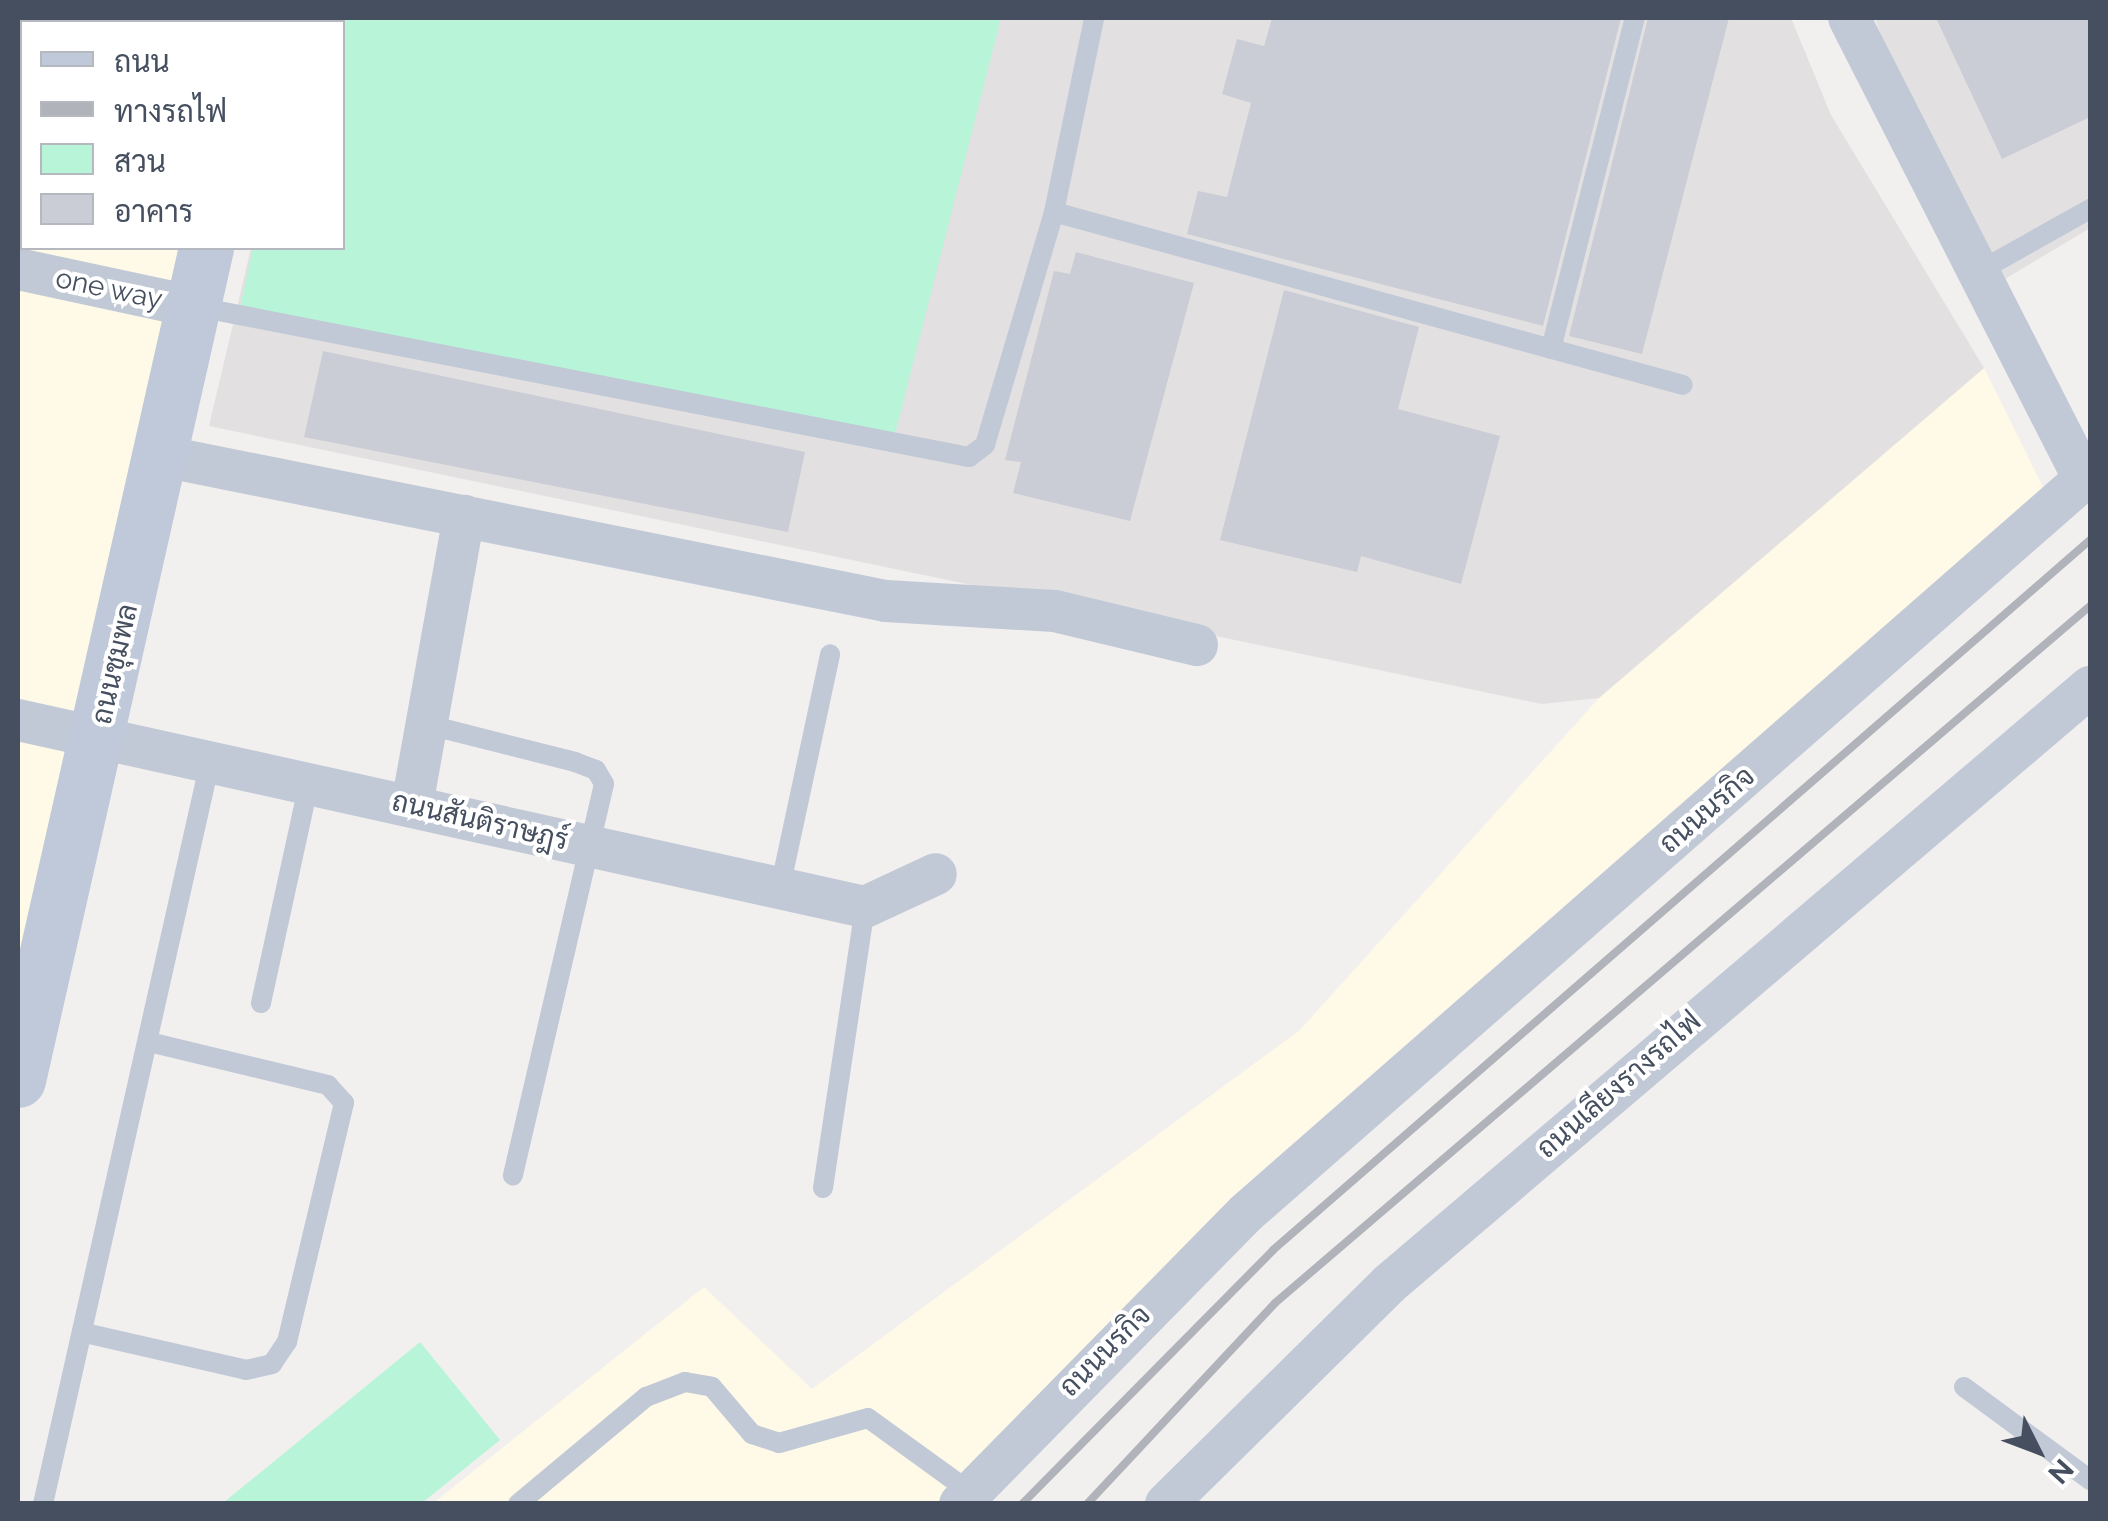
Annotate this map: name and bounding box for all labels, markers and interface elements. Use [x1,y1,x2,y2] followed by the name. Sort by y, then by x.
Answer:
[20,20,345,250] legend
[114,44,170,79] text: ถนน
[114,94,227,129] text: ทางรถไฟ
[114,144,166,179] text: สวน
[114,194,193,229] text: อาคาร
[52,261,166,317] street label: one way
[85,601,145,727] street label: ถนนชุมพล
[1653,760,1761,860] street label: ถนนนรกิจ
[389,784,571,858] street label: ถนนสันติราษฎร์
[1530,1005,1708,1165] street label: ถนนเลียงรางรถไฟ
[1052,1298,1158,1404] street label: ถนนนรกิจ
[1988,1401,2088,1501] north arrow
[2041,1452,2080,1490] text: N

